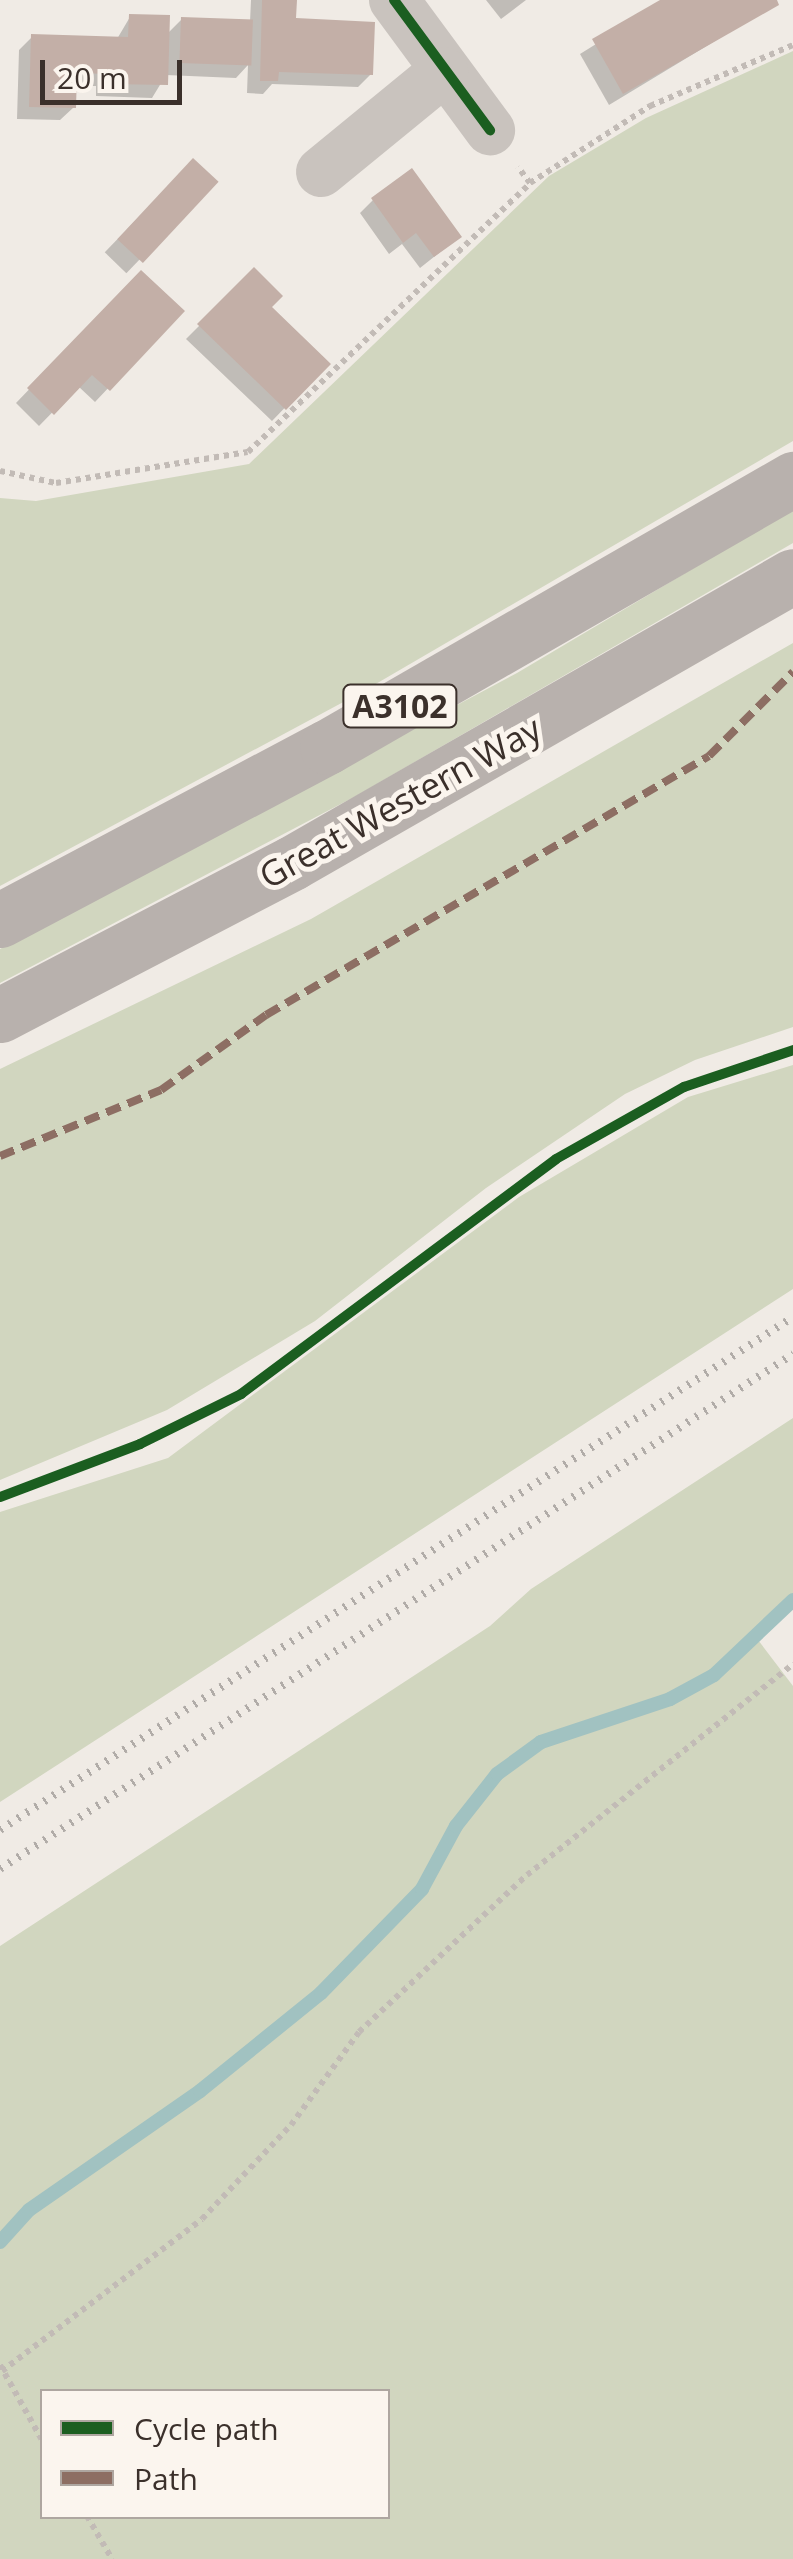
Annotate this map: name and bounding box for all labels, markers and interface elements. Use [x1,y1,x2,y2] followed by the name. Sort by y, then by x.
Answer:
[45,40,188,102] scale bar
[57,57,127,98] text: 20 m
[340,679,460,733] road number: A3102
[252,707,548,897] street label: Great Western Way
[40,2389,390,2519] legend
[134,2408,279,2449] text: Cycle path
[134,2458,198,2499] text: Path

